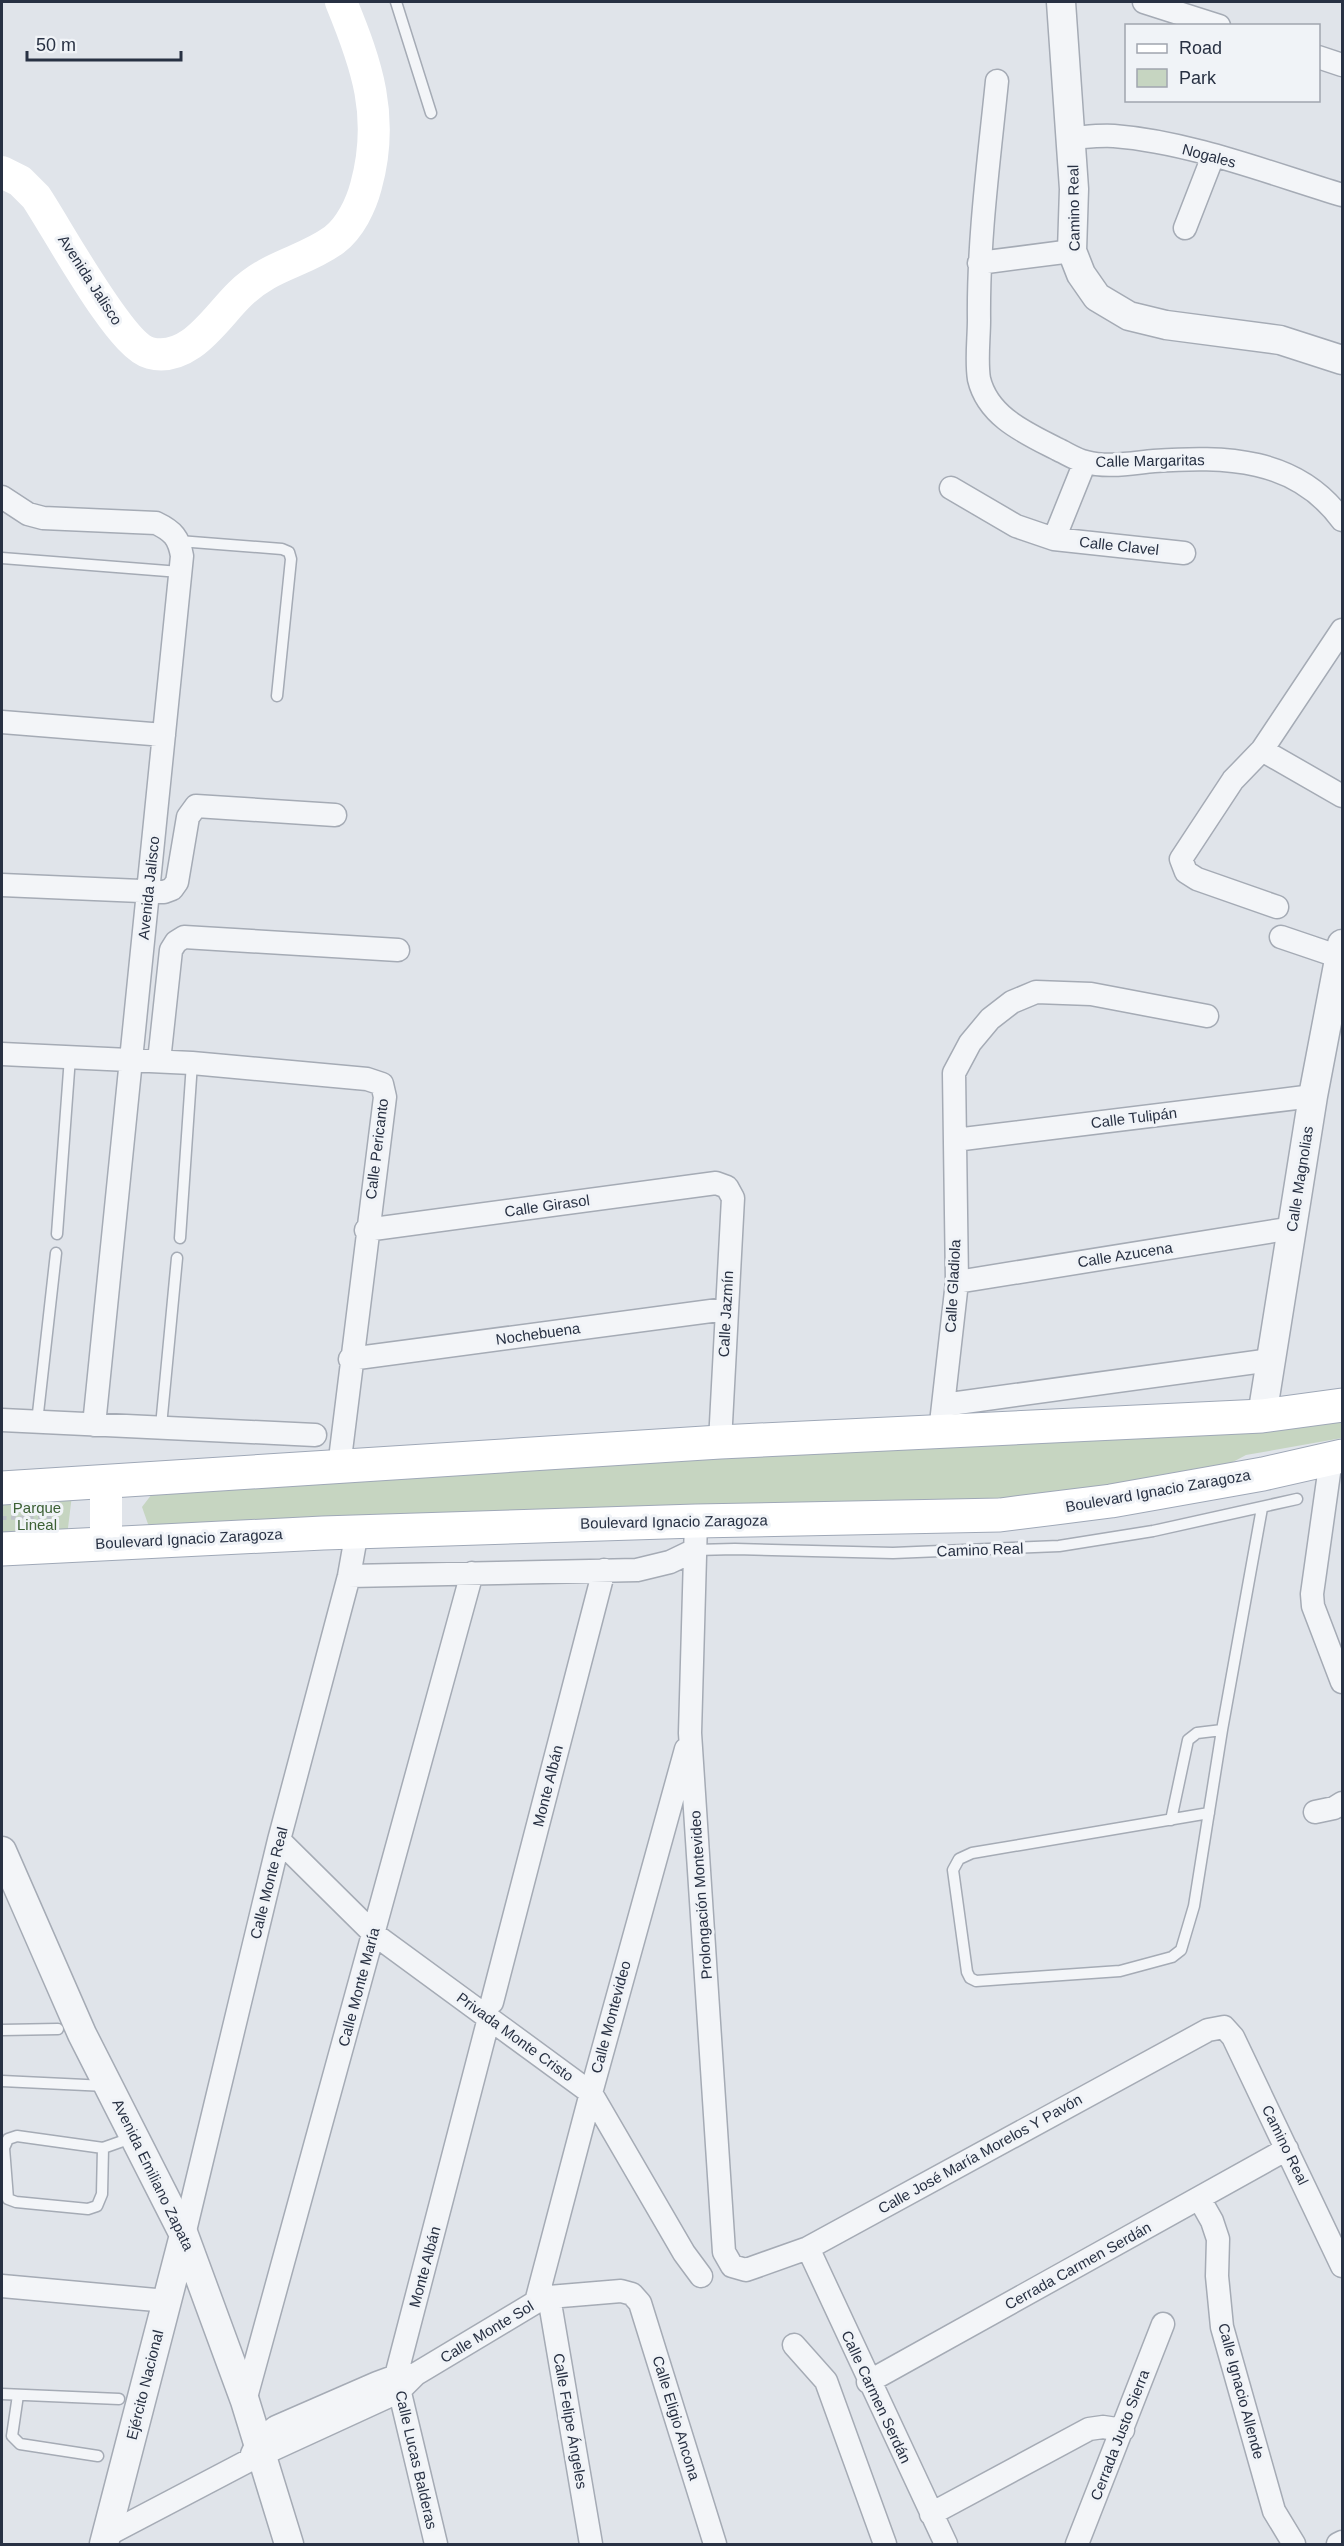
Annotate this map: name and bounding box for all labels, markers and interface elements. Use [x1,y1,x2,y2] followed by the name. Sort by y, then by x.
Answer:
[27,24,182,62] scale bar
[1125,24,1320,102] legend
[36,35,76,55] text: 50 m
[1179,38,1222,58] text: Road
[1179,68,1217,88] text: Park
[1180,140,1238,171] street label: Nogales
[1064,165,1083,252] street label: Camino Real
[55,232,126,328] street label: Avenida Jalisco
[1095,451,1205,470] street label: Calle Margaritas
[1078,533,1160,558] street label: Calle Clavel
[135,835,162,941] street label: Avenida Jalisco
[362,1097,391,1200] street label: Calle Pericanto
[1090,1104,1178,1131] street label: Calle Tulipán
[1283,1125,1316,1233] street label: Calle Magnolias
[503,1191,591,1220] street label: Calle Girasol
[942,1238,963,1333] street label: Calle Gladiola
[1076,1239,1174,1270] street label: Calle Azucena
[715,1270,736,1358] street label: Calle Jazmín
[495,1319,582,1348] street label: Nochebuena
[1064,1466,1252,1515] street label: Boulevard Ignacio Zaragoza
[13,1499,61,1533] park label: Parque Lineal
[580,1511,769,1532] street label: Boulevard Ignacio Zaragoza
[95,1525,284,1552] street label: Boulevard Ignacio Zaragoza
[936,1539,1024,1560] street label: Camino Real
[529,1743,566,1828] street label: Monte Albán
[686,1810,715,1980] street label: Prolongación Montevideo
[246,1825,291,1941] street label: Calle Monte Real
[334,1925,383,2048] street label: Calle Monte María
[587,1959,634,2075] street label: Calle Montevideo
[454,1989,577,2085] street label: Privada Monte Cristo
[875,2090,1085,2217] street label: Calle José María Morelos Y Pavón
[109,2096,198,2254] street label: Avenida Emiliano Zapata
[1259,2102,1312,2187] street label: Camino Real
[1002,2218,1154,2313] street label: Cerrada Carmen Serdán
[406,2224,444,2309] street label: Monte Albán
[437,2297,537,2366] street label: Calle Monte Sol
[1215,2321,1268,2461] street label: Calle Ignacio Allende
[123,2328,166,2442] street label: Ejército Nacional
[838,2328,915,2466] street label: Calle Carmen Serdán
[550,2352,591,2490] street label: Calle Felipe Ángeles
[649,2354,704,2483] street label: Calle Eligio Ancona
[1087,2367,1152,2502] street label: Cerrada Justo Sierra
[392,2389,441,2531] street label: Calle Lucas Balderas

